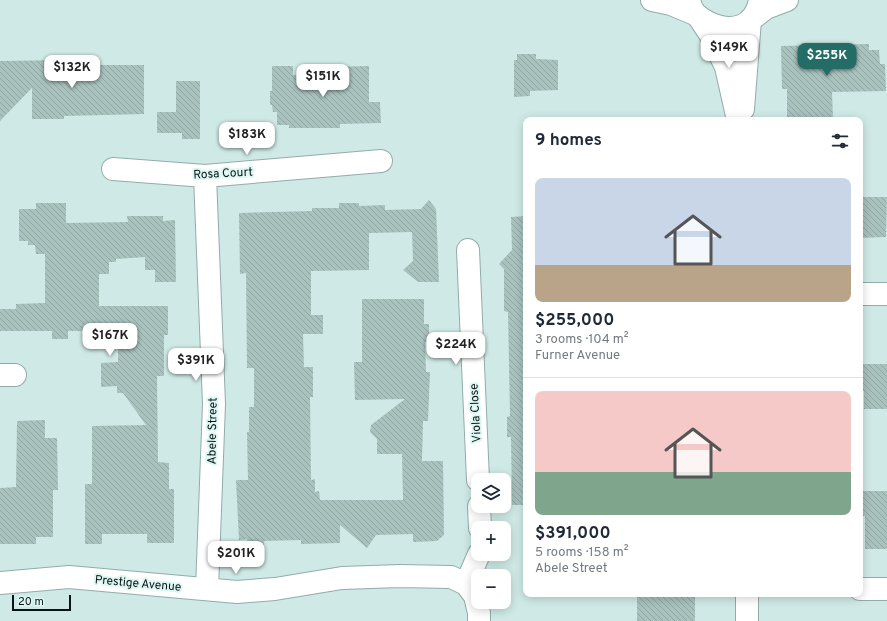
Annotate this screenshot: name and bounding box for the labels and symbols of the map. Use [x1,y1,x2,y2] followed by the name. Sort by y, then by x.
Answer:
[701,35,757,69] pin: $149K
[799,43,855,77] pin: $255K
[44,55,100,89] pin: $132K
[295,64,351,98] pin: $151K
[219,122,275,156] pin: $183K
[193,164,253,184] street label: Rosa Court
[82,323,138,357] pin: $167K
[428,332,484,366] pin: $224K
[168,348,224,382] pin: $391K
[466,383,486,443] street label: Viola Close
[204,397,222,465] street label: Abele Street
[208,541,264,575] pin: $201K
[94,572,182,596] street label: Prestige Avenue
[12,593,71,612] scale bar

